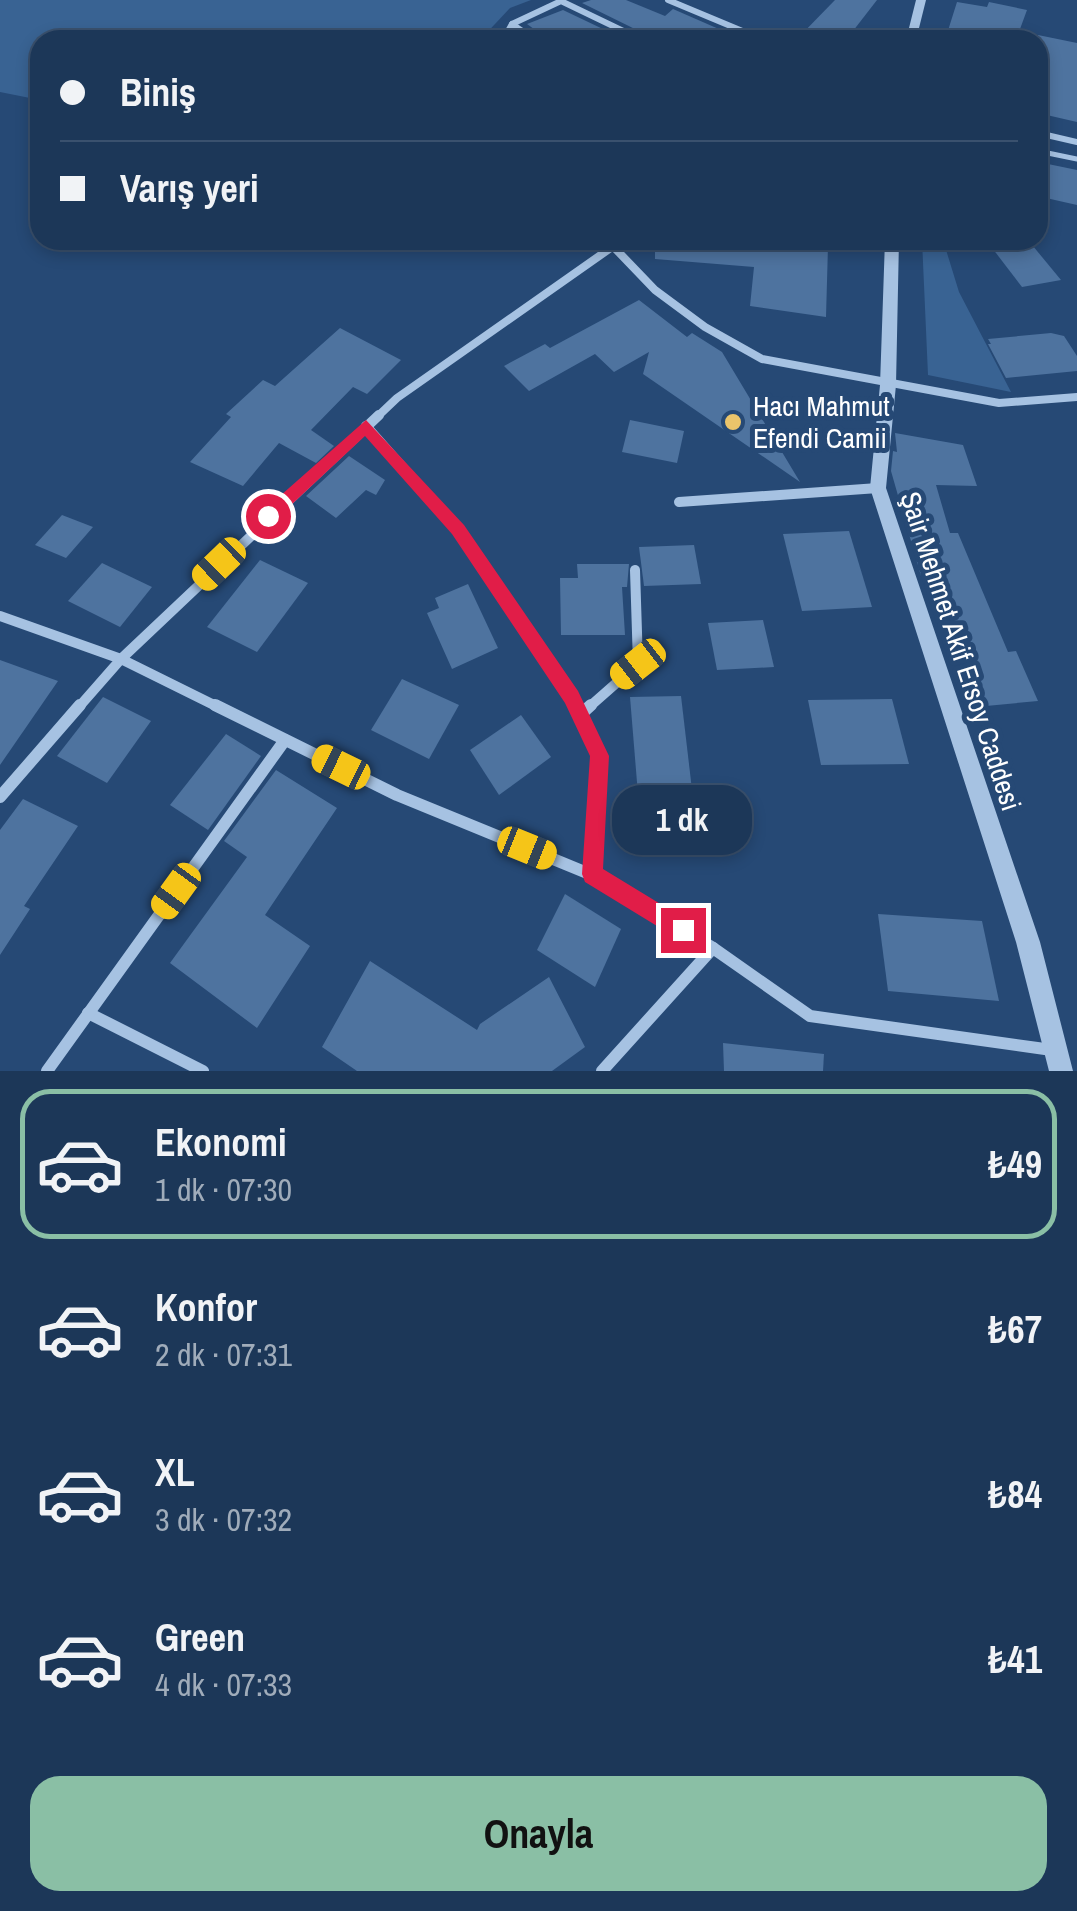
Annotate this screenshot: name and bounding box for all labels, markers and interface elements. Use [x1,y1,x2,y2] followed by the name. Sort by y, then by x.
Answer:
[120,67,196,118] text: Biniş
[120,163,259,214] text: Varış yeri
[753,387,890,457] place label: Hacı Mahmut Efendi Camii
[722,411,744,433] marker: Hacı Mahmut Efendi Camii
[891,487,1031,815] street label: Şair Mehmet Akif Ersoy Caddesi
[246,494,291,539] route start
[187,532,251,596] car
[605,634,671,694] car
[307,740,375,794] car
[613,785,753,855] callout: 1 dk
[656,798,708,841] text: 1 dk
[494,823,560,873] car
[146,858,206,924] car
[661,908,706,953] route end
[155,1117,287,1168] text: Ekonomi
[35,1119,125,1209] icon: car
[988,1139,1042,1190] text: ₺49
[155,1168,292,1211] text: 1 dk · 07:30
[155,1282,257,1333] text: Konfor
[35,1284,125,1374] icon: car
[988,1304,1042,1355] text: ₺67
[155,1333,292,1376] text: 2 dk · 07:31
[155,1447,195,1498] text: XL
[35,1449,125,1539] icon: car
[988,1469,1042,1520] text: ₺84
[155,1498,292,1541] text: 3 dk · 07:32
[155,1612,245,1663] text: Green
[35,1614,125,1704] icon: car
[988,1634,1042,1685] text: ₺41
[155,1663,292,1706] text: 4 dk · 07:33
[30,1776,1047,1891] button: Onayla

